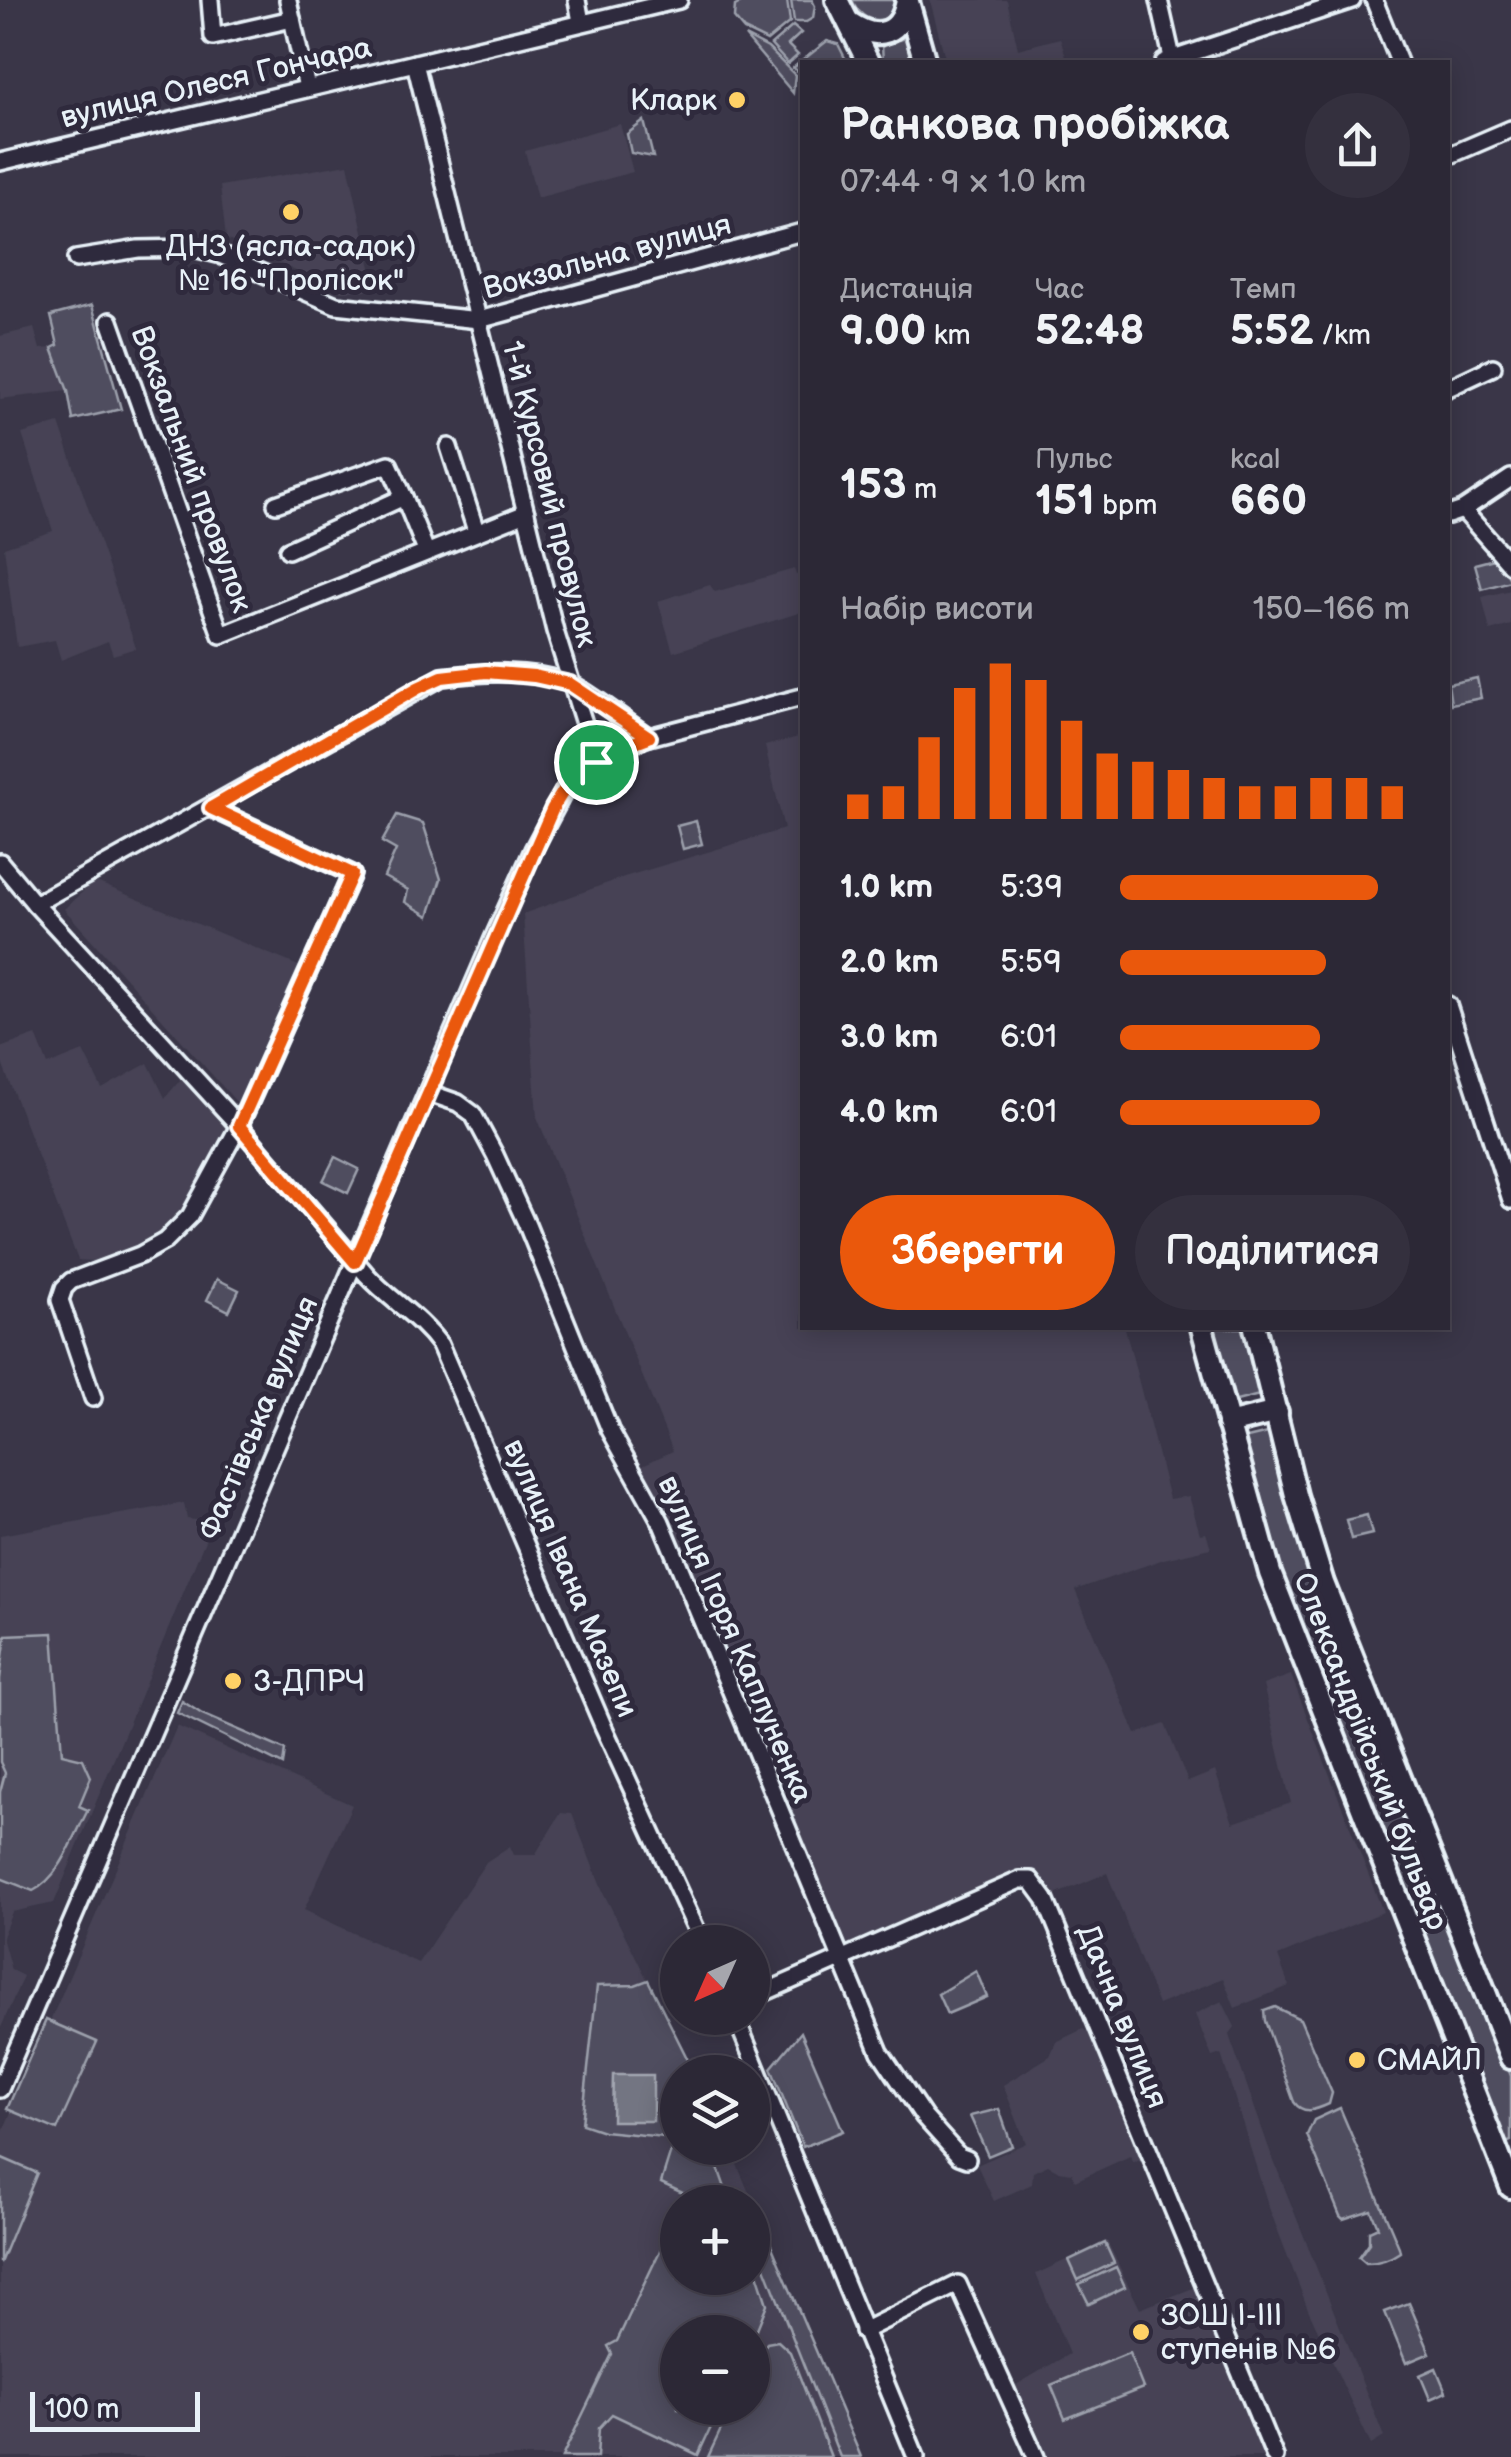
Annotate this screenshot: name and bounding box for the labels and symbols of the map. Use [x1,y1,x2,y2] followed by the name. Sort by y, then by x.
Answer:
[57,30,375,136] street label: вулиця Олеся Гончара
[630,83,717,119] place label: Кларк
[726,89,748,111] marker: Кларк
[280,201,302,223] marker: ДНЗ (ясла-садок) № 16 "Пролісок"
[479,207,735,307] street label: Вокзальна вулиця
[166,229,416,299] place label: ДНЗ (ясла-садок) № 16 "Пролісок"
[123,321,260,617] street label: Вокзальний провулок
[494,337,604,651] street label: 1-й Курсовий провулок
[554,720,639,805] pin
[191,1291,327,1546] street label: Фастівська вулиця
[495,1434,645,1723] street label: вулиця Івана Мазепи
[650,1470,820,1809] street label: вулиця Ігоря Каплуненка
[1285,1568,1455,1935] street label: Олександрійський бульвар
[253,1664,365,1700] place label: 3-ДПРЧ
[222,1670,244,1692] marker: 3-ДПРЧ
[1069,1919,1175,2113] street label: Дачна вулиця
[660,1925,770,2035] north arrow
[1377,2043,1482,2079] place label: СМАЙЛ
[1346,2049,1368,2071] marker: СМАЙЛ
[1161,2298,1336,2368] place label: ЗОШ І-ІІІ ступенів №6
[1130,2321,1152,2343] marker: ЗОШ І-ІІІ ступенів №6
[30,2387,200,2432] scale bar

